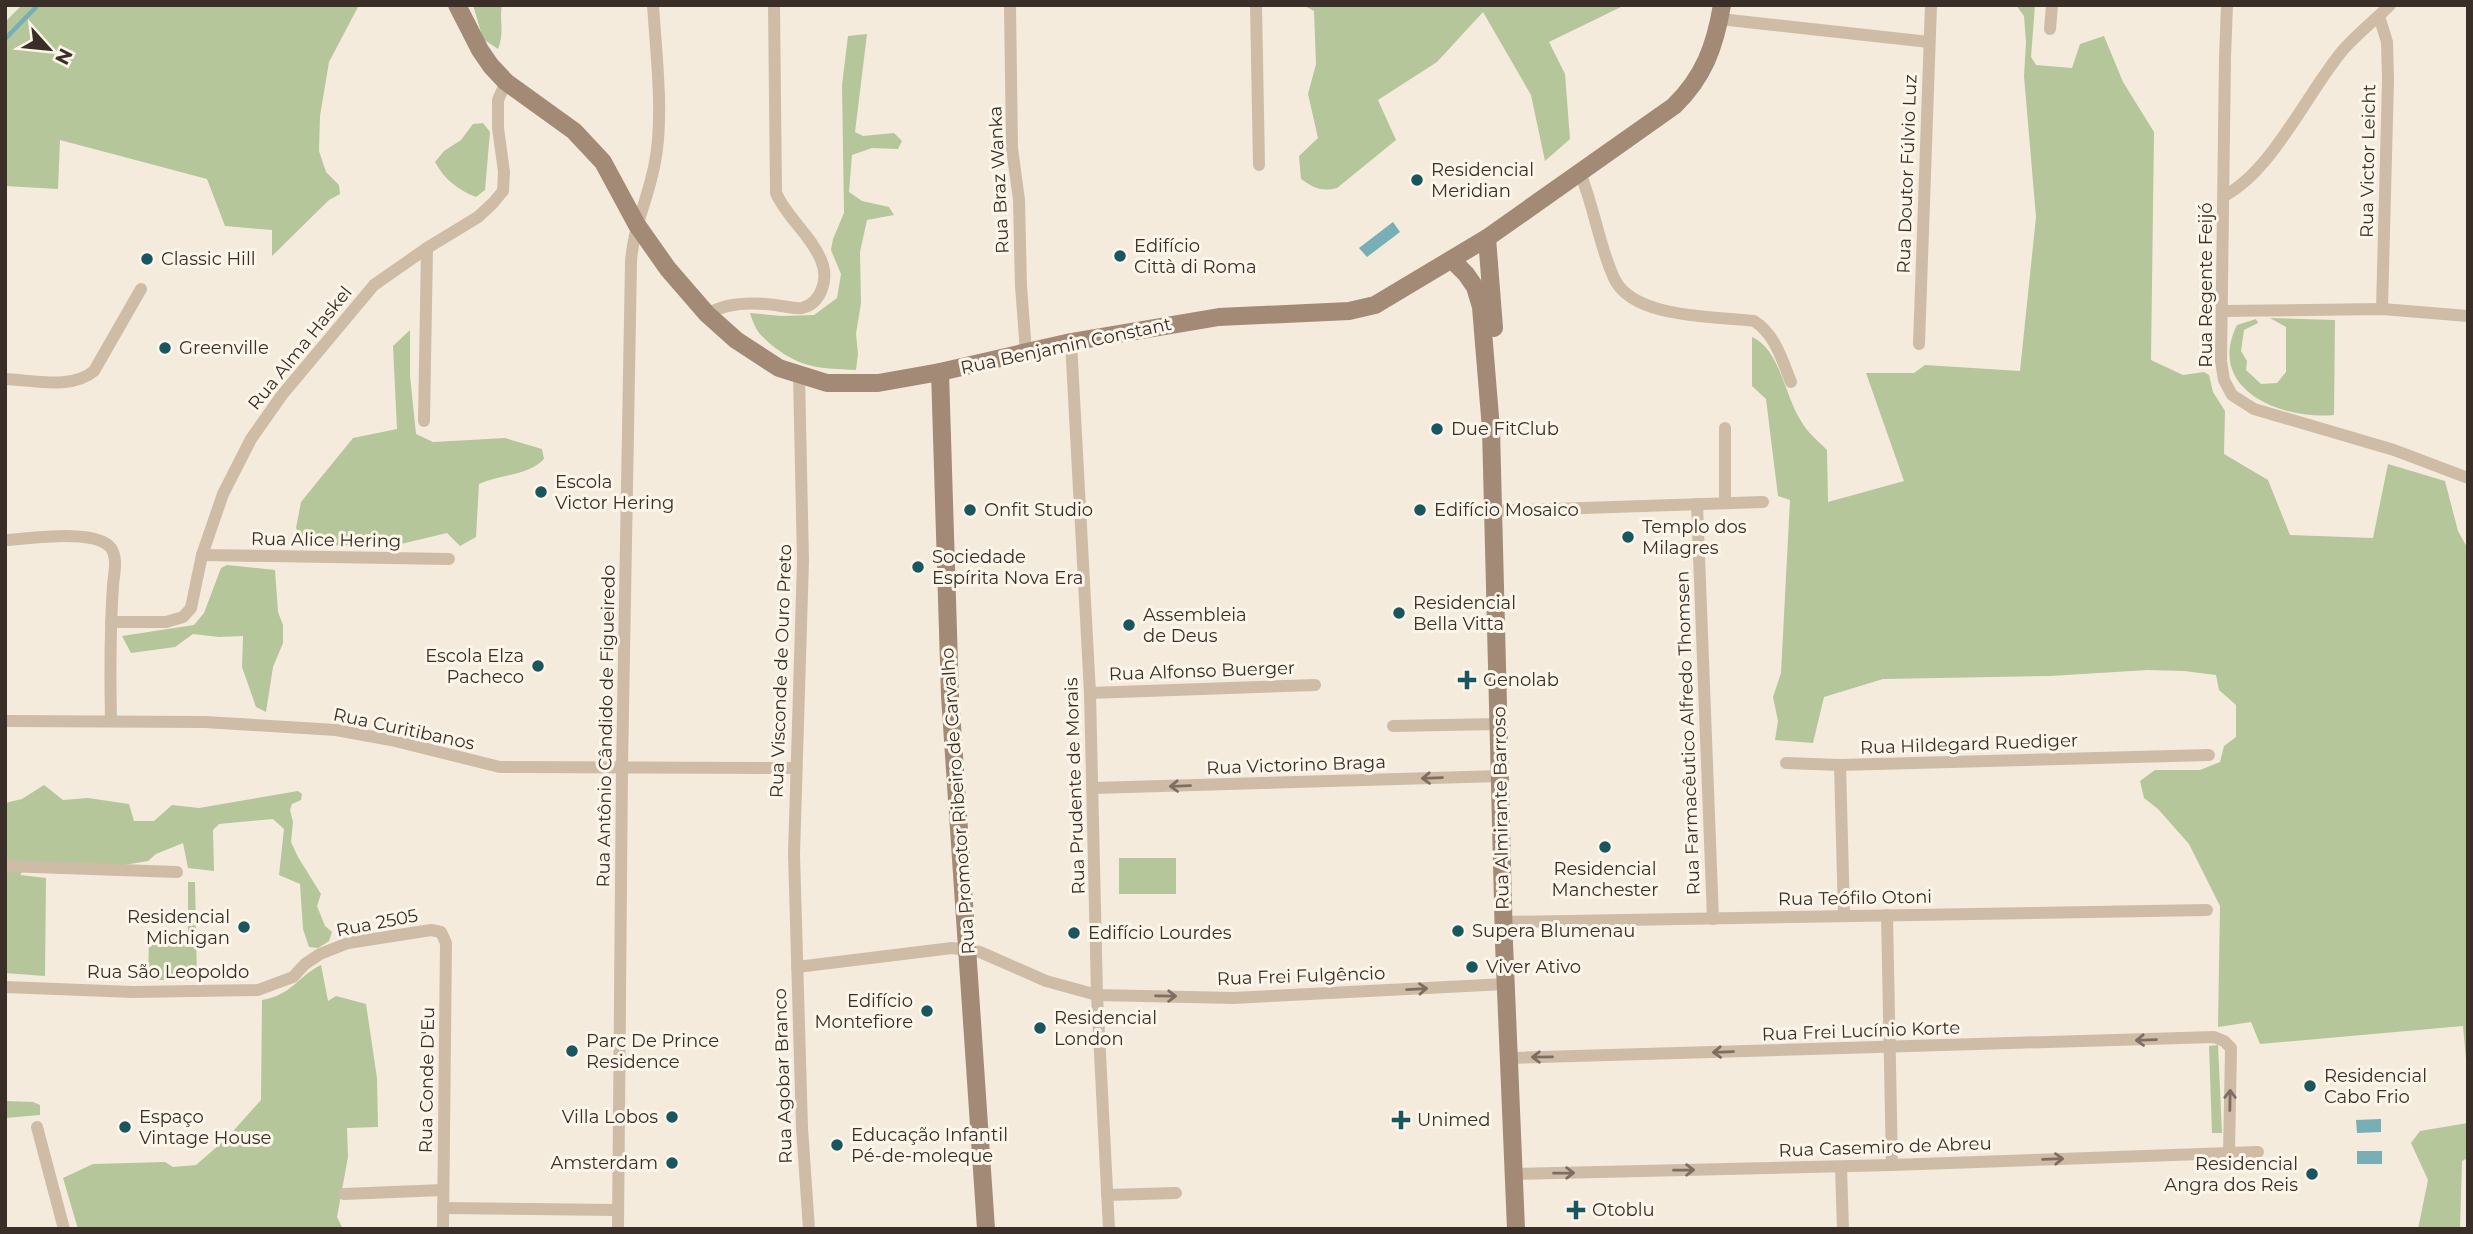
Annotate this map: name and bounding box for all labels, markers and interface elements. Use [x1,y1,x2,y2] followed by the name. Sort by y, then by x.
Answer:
[14,14,84,84] north arrow
[50,44,77,69] text: N
[1893,74,1921,274] street label: Rua Doutor Fúlvio Luz
[2356,84,2380,238] street label: Rua Victor Leicht
[984,106,1014,254] street label: Rua Braz Wanka
[1431,159,1534,202] place label: Residencial Meridian
[1409,172,1425,188] marker: Residencial Meridian
[2195,202,2217,368] street label: Rua Regente Feijó
[1134,235,1257,278] place label: Edifício Città di Roma
[161,248,256,270] place label: Classic Hill
[1112,248,1128,264] marker: Edifício Città di Roma
[139,251,155,267] marker: Classic Hill
[243,282,357,414] street label: Rua Alma Haskel
[959,313,1173,379] street label: Rua Benjamin Constant
[179,337,269,359] place label: Greenville
[157,340,173,356] marker: Greenville
[1451,418,1559,440] place label: Due FitClub
[1429,421,1445,437] marker: Due FitClub
[555,471,674,514] place label: Escola Victor Hering
[533,484,549,500] marker: Escola Victor Hering
[984,499,1093,521] place label: Onfit Studio
[1434,499,1579,521] place label: Edifício Mosaico
[962,502,978,518] marker: Onfit Studio
[1412,502,1428,518] marker: Edifício Mosaico
[1642,516,1747,559] place label: Templo dos Milagres
[251,528,401,552] street label: Rua Alice Hering
[1620,529,1636,545] marker: Templo dos Milagres
[766,544,796,798] street label: Rua Visconde de Ouro Preto
[932,546,1083,589] place label: Sociedade Espírita Nova Era
[910,559,926,575] marker: Sociedade Espírita Nova Era
[592,564,620,888] street label: Rua Antônio Cândido de Figueiredo
[1671,570,1705,896] street label: Rua Farmacêutico Alfredo Thomsen
[1413,592,1516,635] place label: Residencial Bella Vitta
[1143,604,1247,647] place label: Assembleia de Deus
[1391,605,1407,621] marker: Residencial Bella Vitta
[1121,617,1137,633] marker: Assembleia de Deus
[425,645,524,688] place label: Escola Elza Pacheco
[936,647,980,955] street label: Rua Promotor Ribeiro de Carvalho
[1109,657,1295,685] street label: Rua Alfonso Buerger
[530,658,546,674] marker: Escola Elza Pacheco
[1483,669,1559,691] place label: Genolab
[1457,670,1477,690] marker: Genolab
[1060,677,1090,895] street label: Rua Prudente de Morais
[331,703,477,755] street label: Rua Curitibanos
[1488,706,1514,910] street label: Rua Almirante Barroso
[1860,729,2078,759] street label: Rua Hildegard Ruediger
[1206,751,1386,779] street label: Rua Victorino Braga
[1420,771,1443,785] one-way arrow
[1169,779,1192,793] one-way arrow
[1597,839,1613,855] marker: Residencial Manchester
[1552,858,1658,901] place label: Residencial Manchester
[1778,886,1932,910] street label: Rua Teófilo Otoni
[334,904,420,942] street label: Rua 2505
[127,906,230,949] place label: Residencial Michigan
[236,919,252,935] marker: Residencial Michigan
[1472,920,1635,942] place label: Supera Blumenau
[1088,922,1232,944] place label: Edifício Lourdes
[1450,923,1466,939] marker: Supera Blumenau
[1066,925,1082,941] marker: Edifício Lourdes
[1486,956,1581,978] place label: Viver Ativo
[1464,959,1480,975] marker: Viver Ativo
[87,961,249,983] street label: Rua São Leopoldo
[1216,962,1386,990] street label: Rua Frei Fulgêncio
[1406,982,1429,995] one-way arrow
[769,988,797,1164] street label: Rua Agobar Branco
[1154,989,1177,1003] one-way arrow
[814,990,913,1033] place label: Edifício Montefiore
[919,1003,935,1019] marker: Edifício Montefiore
[415,1007,439,1153] street label: Rua Conde D'Eu
[1054,1007,1157,1050] place label: Residencial London
[1761,1017,1961,1045] street label: Rua Frei Lucínio Korte
[1032,1020,1048,1036] marker: Residencial London
[586,1030,719,1073] place label: Parc De Prince Residence
[2135,1033,2158,1046] one-way arrow
[564,1043,580,1059] marker: Parc De Prince Residence
[1712,1046,1735,1059] one-way arrow
[1531,1050,1554,1064] one-way arrow
[2324,1065,2427,1108] place label: Residencial Cabo Frio
[2302,1078,2318,1094] marker: Residencial Cabo Frio
[2223,1089,2237,1112] one-way arrow
[139,1106,272,1149] place label: Espaço Vintage House
[562,1106,658,1128] place label: Villa Lobos
[664,1109,680,1125] marker: Villa Lobos
[1417,1109,1490,1131] place label: Unimed
[1391,1110,1411,1130] marker: Unimed
[117,1119,133,1135] marker: Espaço Vintage House
[851,1124,1008,1167] place label: Educação Infantil Pé-de-moleque
[1778,1132,1992,1162] street label: Rua Casemiro de Abreu
[829,1137,845,1153] marker: Educação Infantil Pé-de-moleque
[550,1152,658,1174] place label: Amsterdam
[2041,1153,2064,1166] one-way arrow
[2164,1153,2298,1196] place label: Residencial Angra dos Reis
[664,1155,680,1171] marker: Amsterdam
[1673,1164,1696,1177] one-way arrow
[1552,1166,1575,1180] one-way arrow
[2304,1166,2320,1182] marker: Residencial Angra dos Reis
[1592,1199,1655,1221] place label: Otoblu
[1566,1200,1586,1220] marker: Otoblu

